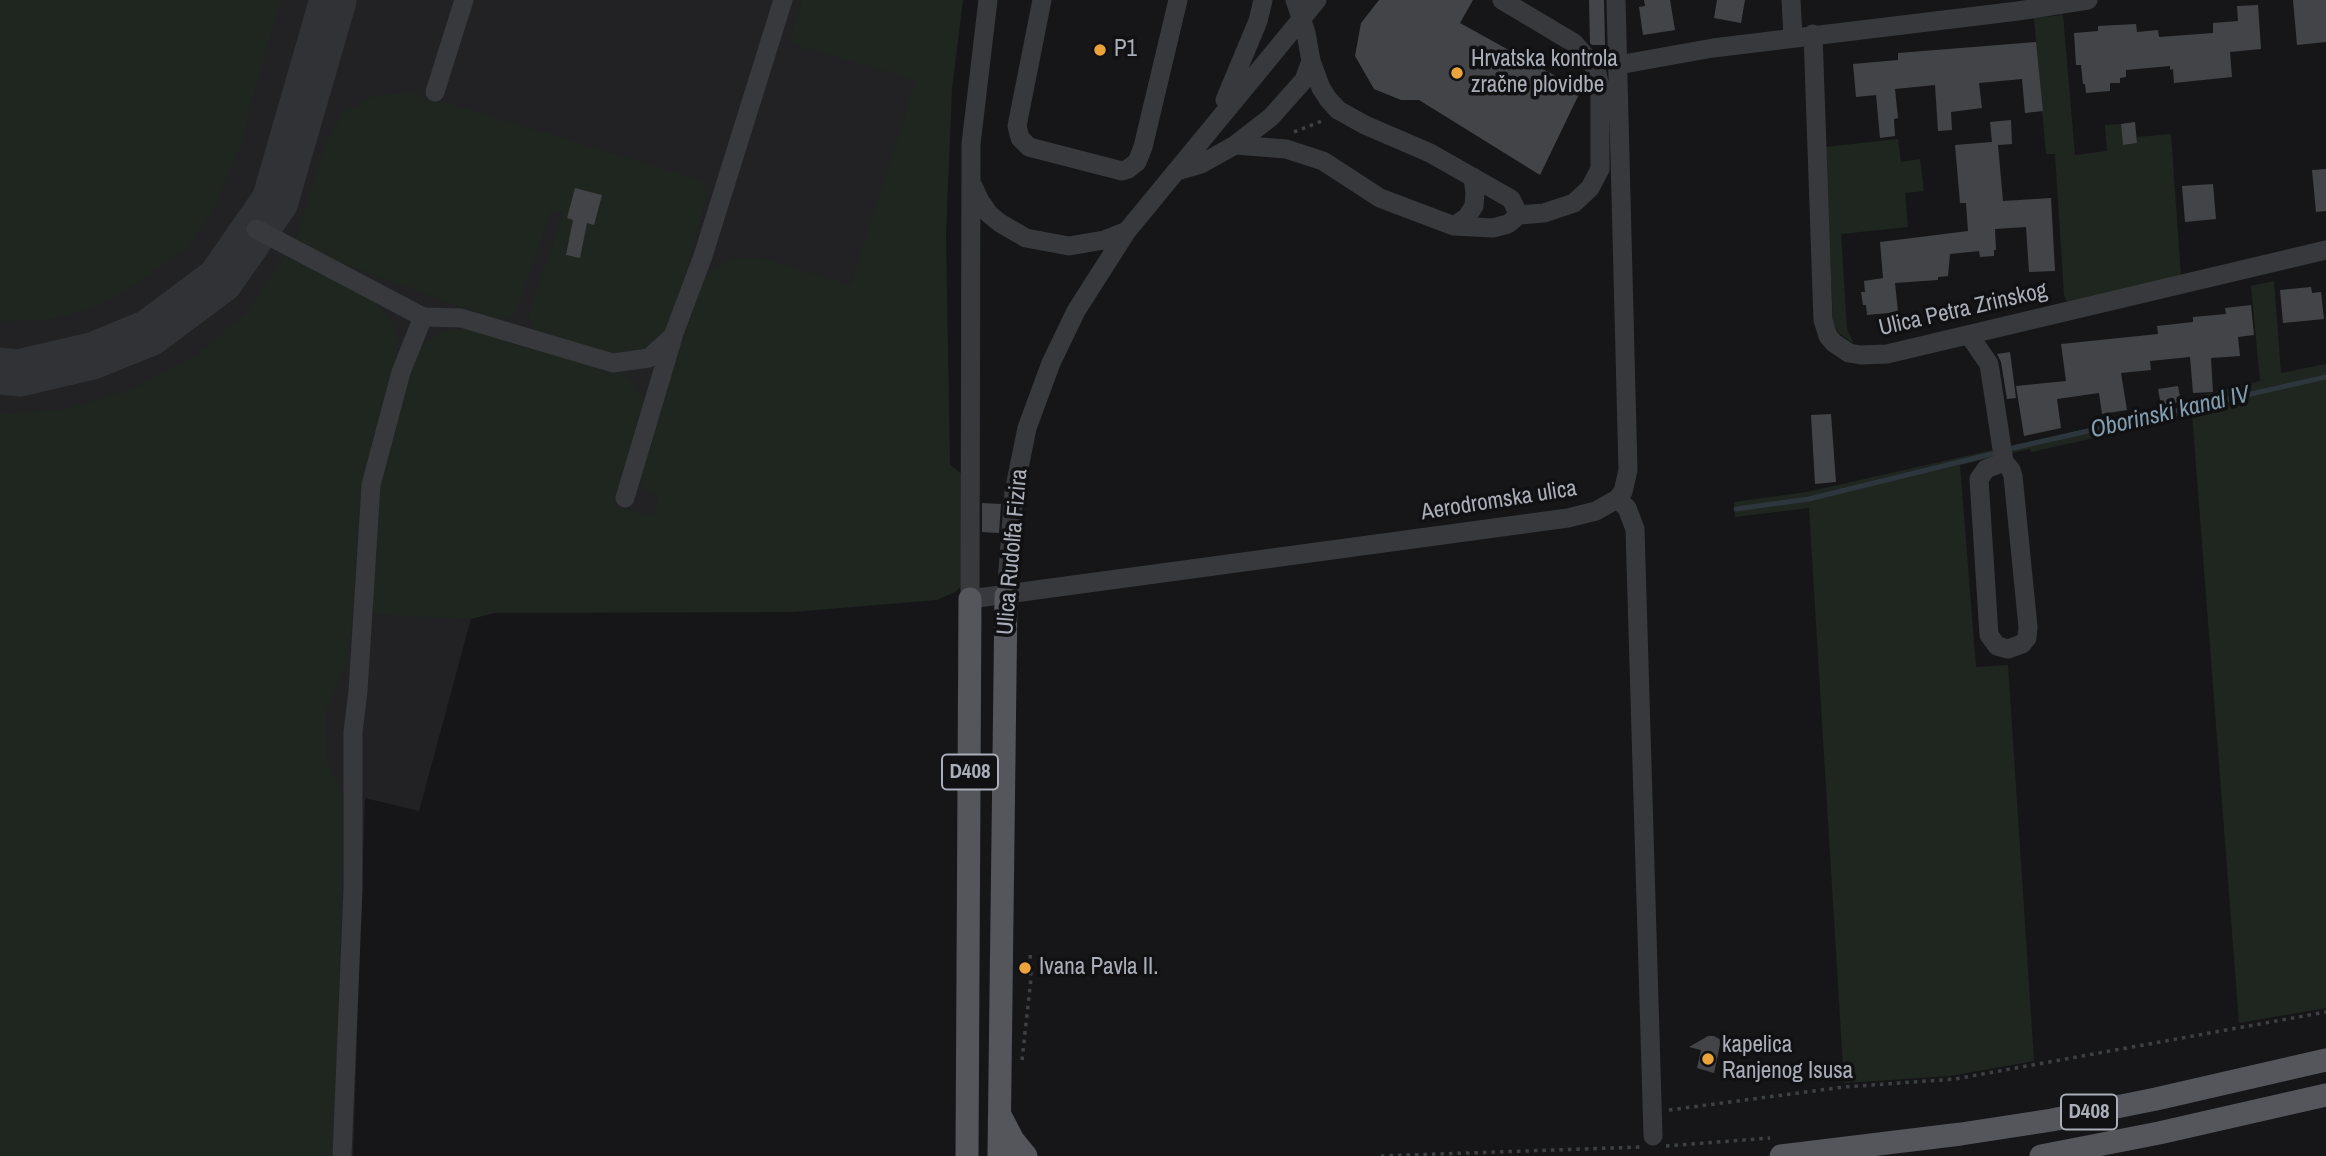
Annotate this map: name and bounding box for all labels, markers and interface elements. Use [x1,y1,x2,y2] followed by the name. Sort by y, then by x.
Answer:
[1114,36,1137,64] place label: P1
[1092,42,1108,58] marker: P1
[1471,46,1618,100] place label: Hrvatska kontrola zračne plovidbe
[1449,65,1465,81] marker: Hrvatska kontrola zračne plovidbe
[1876,277,2050,343] street label: Ulica Petra Zrinskog
[2088,381,2252,445] water label: Oborinski kanal IV
[992,468,1034,636] street label: Ulica Rudolfa Fizira
[1419,475,1579,527] street label: Aerodromska ulica
[942,754,998,790] road number: D408
[1039,954,1159,982] place label: Ivana Pavla II.
[1017,960,1033,976] marker: Ivana Pavla II.
[1722,1032,1853,1086] place label: kapelica Ranjenog Isusa
[1700,1051,1716,1067] marker: kapelica Ranjenog Isusa
[2061,1094,2117,1130] road number: D408

